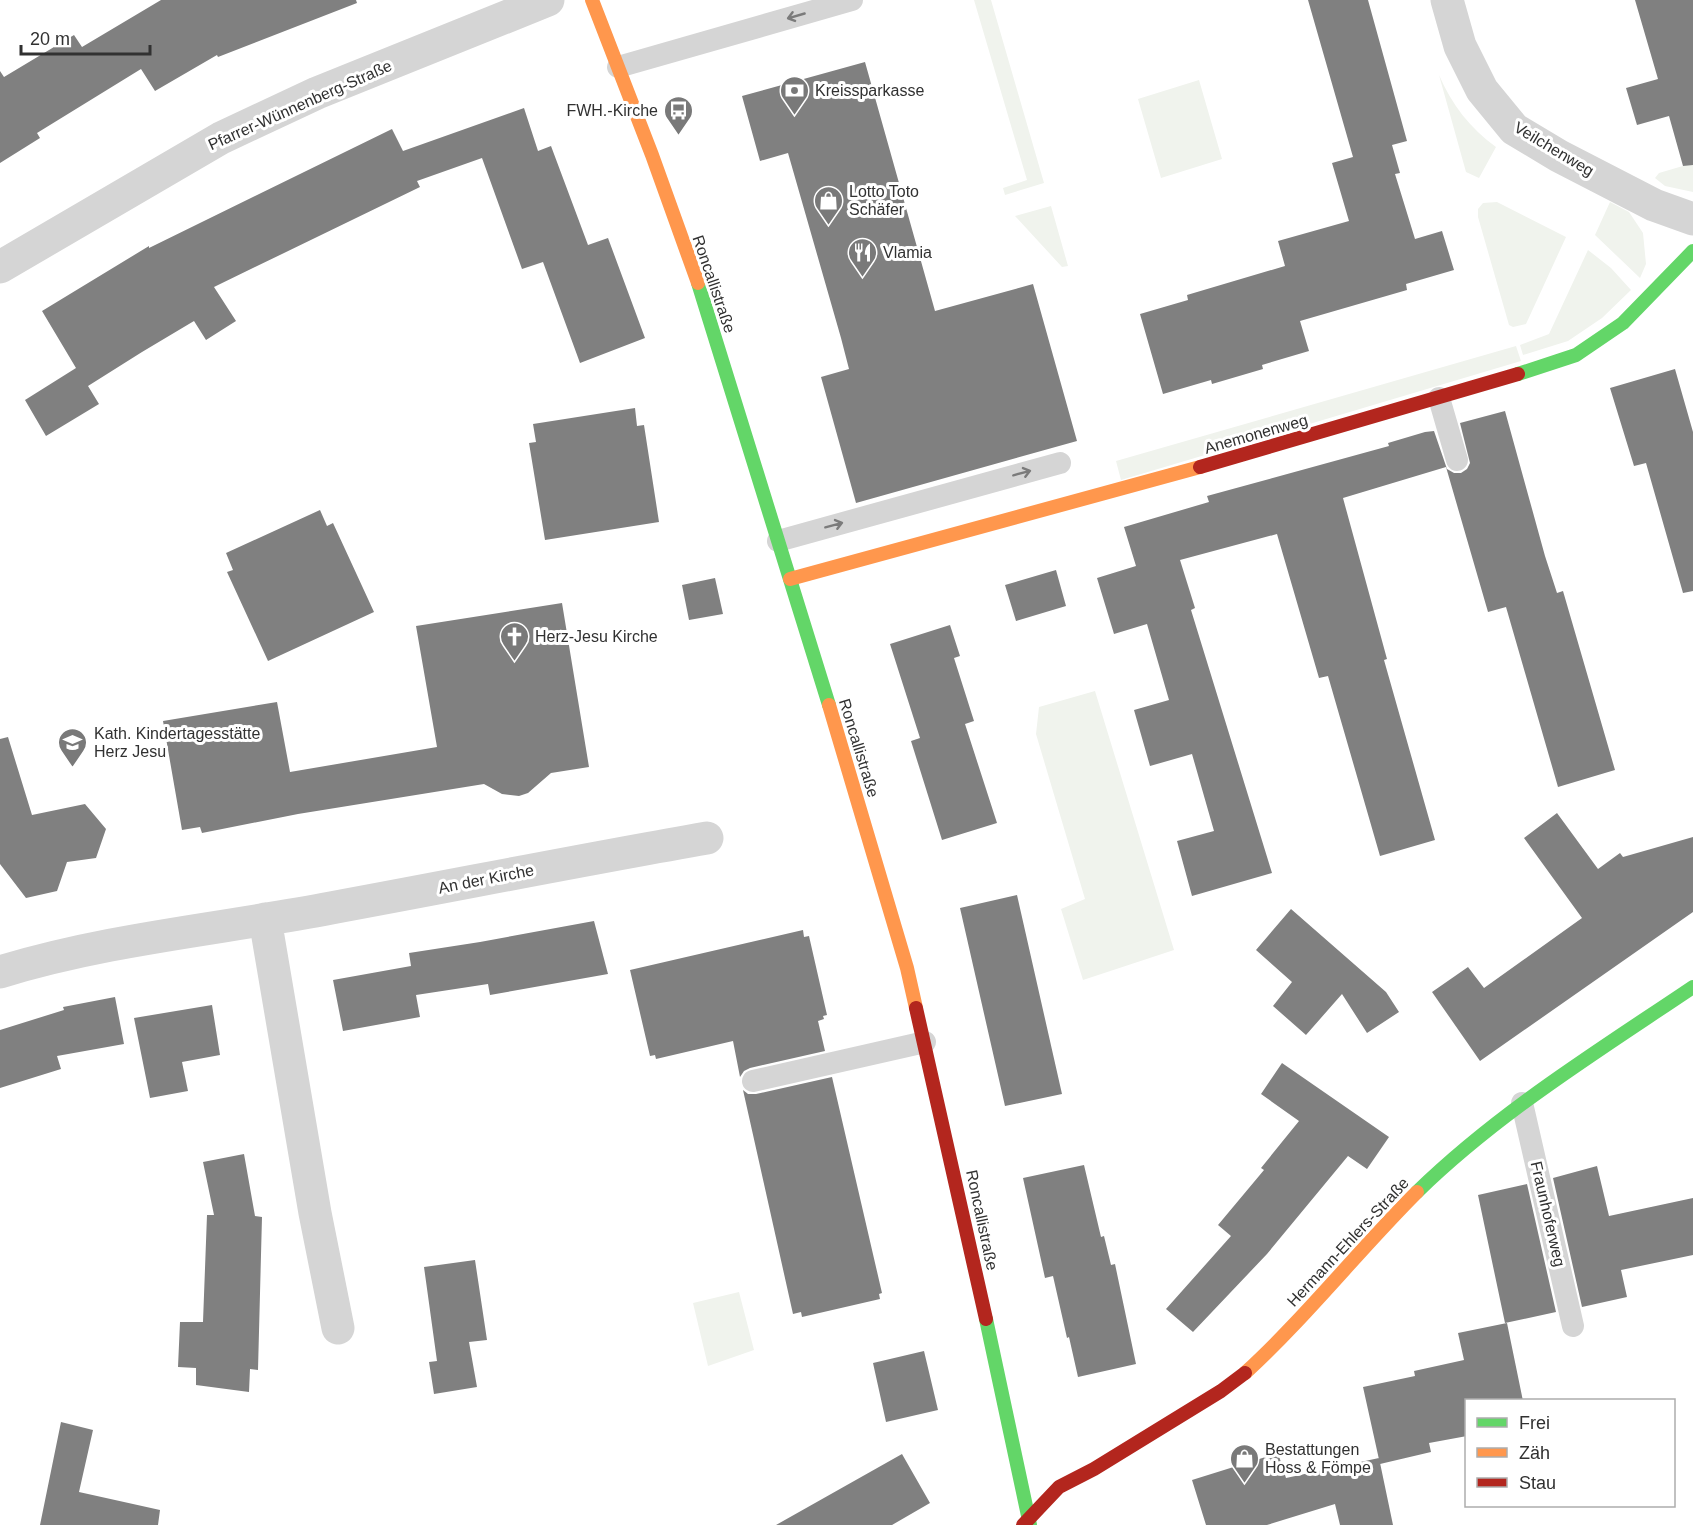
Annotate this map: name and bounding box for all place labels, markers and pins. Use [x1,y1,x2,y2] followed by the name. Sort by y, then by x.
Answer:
[778,74,810,116] bank icon: Kreissparkasse
[815,82,924,99] place label: Kreissparkasse
[663,94,695,136] bus stop icon: FWH.-Kirche
[566,102,658,119] place label: FWH.-Kirche
[849,183,919,218] place label: Lotto Toto Schäfer
[812,184,844,226] shop icon: Lotto Toto Schäfer
[846,236,878,278] restaurant icon: Vlamia
[883,244,932,261] place label: Vlamia
[498,620,530,662] church icon: Herz-Jesu Kirche
[535,628,658,645] place label: Herz-Jesu Kirche
[94,725,260,760] place label: Kath. Kindertagesstätte Herz Jesu
[57,726,89,768] school or university icon: Kath. Kindertagesstätte Herz Jesu
[1265,1441,1371,1476] place label: Bestattungen Hoss & Fömpe
[1228,1442,1260,1484] shop icon: Bestattungen Hoss & Fömpe

